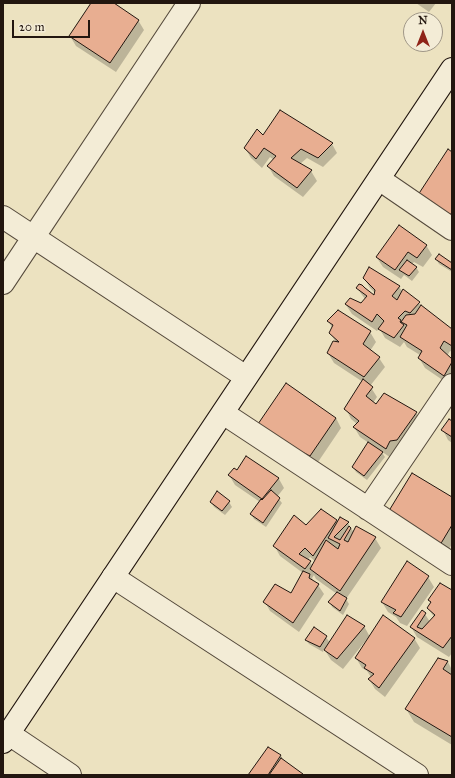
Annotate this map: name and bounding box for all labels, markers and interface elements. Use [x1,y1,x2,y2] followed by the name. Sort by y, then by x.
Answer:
[14,12,92,38] scale bar
[403,12,443,52] north arrow
[418,14,428,27] text: N
[19,20,45,34] text: 20 m

